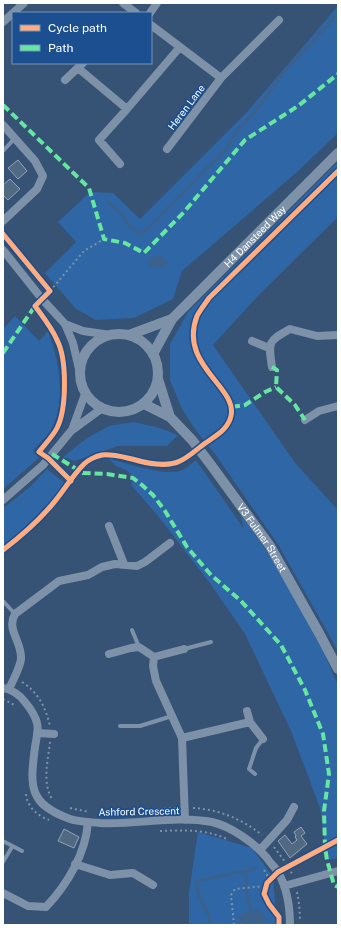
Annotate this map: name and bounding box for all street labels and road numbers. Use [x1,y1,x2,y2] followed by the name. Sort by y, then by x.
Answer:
[165,82,207,132] street label: Heren Lane
[221,202,289,270] street label: H4 Dansteed Way
[235,501,289,574] street label: V3 Fulmer Street
[98,804,180,818] street label: Ashford Crescent

